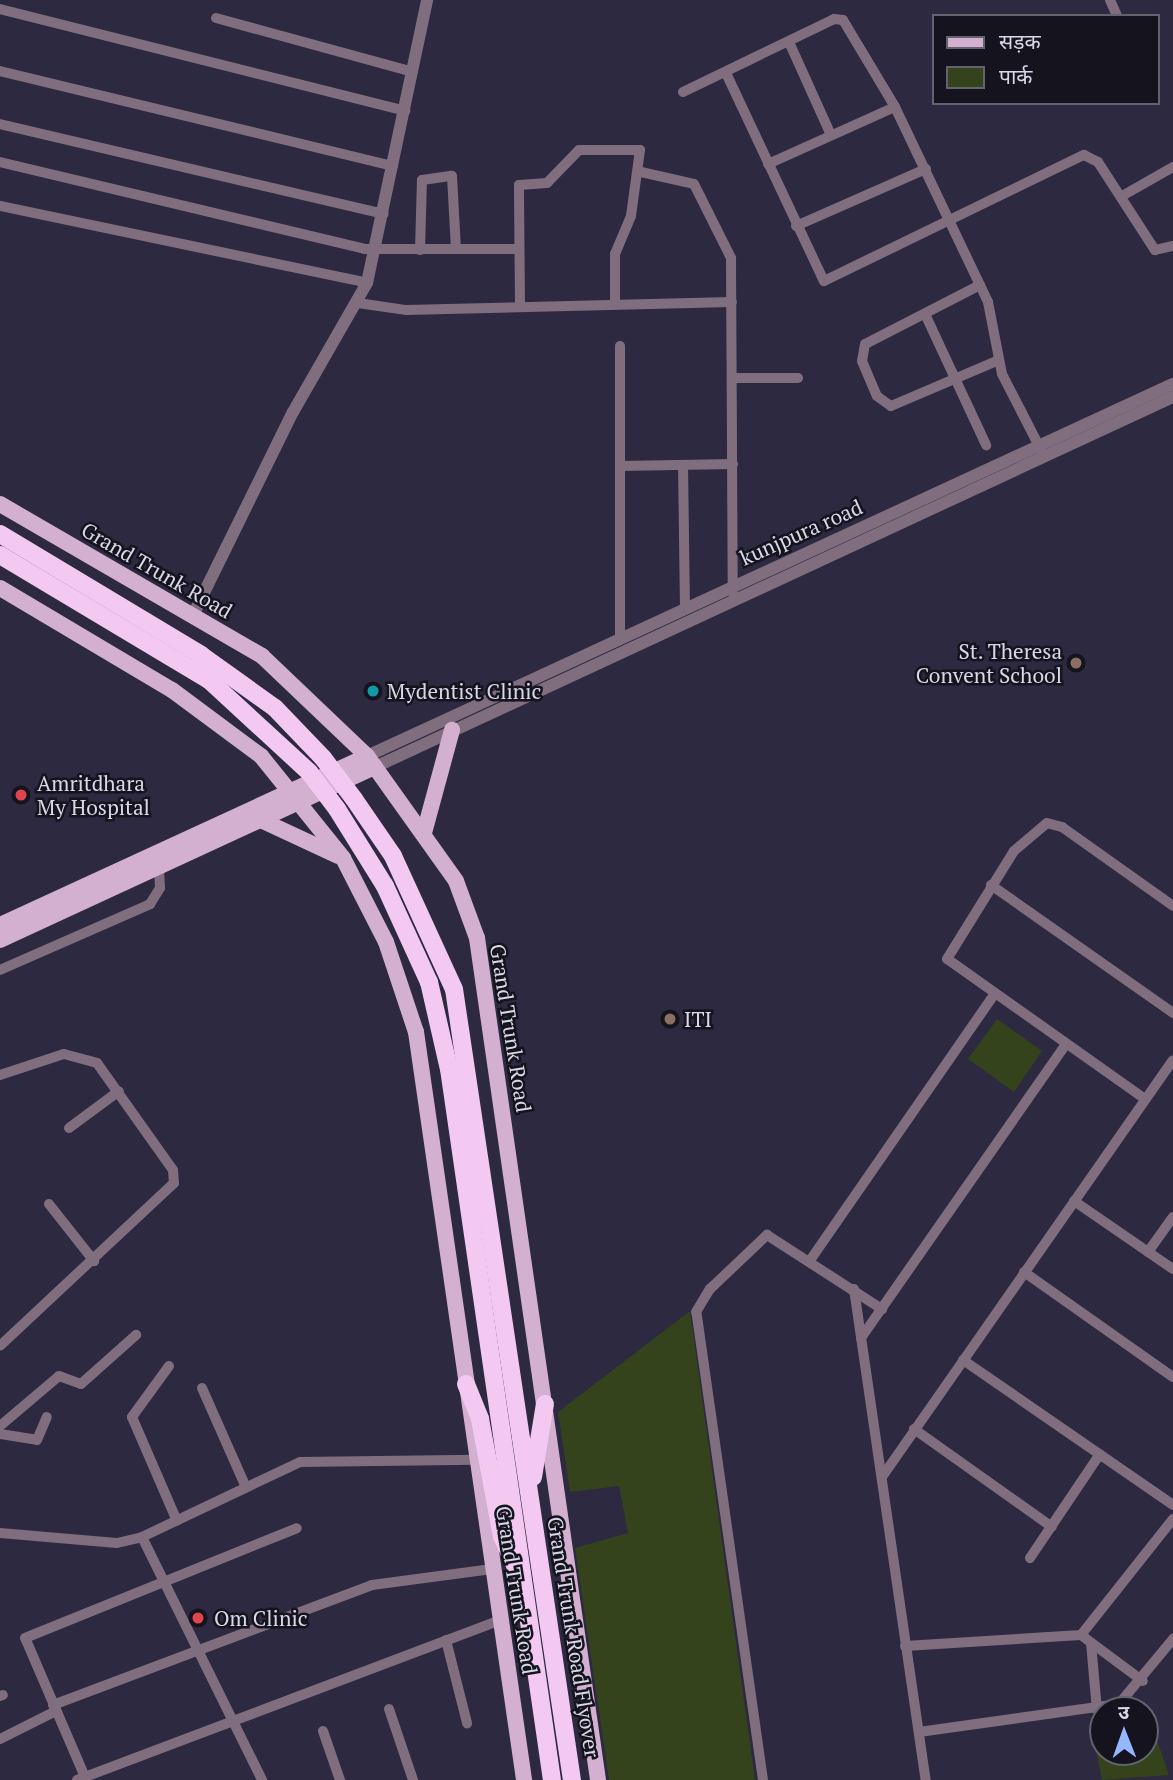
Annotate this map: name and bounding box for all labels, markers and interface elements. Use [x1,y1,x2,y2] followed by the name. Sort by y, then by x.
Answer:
[932,14,1159,105] legend
[999,27,1041,55] text: सड़क
[999,62,1033,90] text: पार्क
[736,494,866,570] street label: kunjpura road
[77,517,237,623] street label: Grand Trunk Road
[916,638,1062,688] place label: St. Theresa Convent School
[1068,655,1084,671] marker: St. Theresa Convent School
[387,678,541,704] place label: Mydentist Clinic
[365,683,381,699] marker: Mydentist Clinic
[37,770,150,820] place label: Amritdhara My Hospital
[11,785,31,805] marker: Amritdhara My Hospital
[485,942,537,1114] street label: Grand Trunk Road
[684,1006,712,1032] place label: ITI
[662,1011,678,1027] marker: ITI
[491,1504,543,1676] street label: Grand Trunk Road
[543,1515,605,1759] street label: Grand Trunk Road Flyover
[214,1605,308,1631] place label: Om Clinic
[188,1608,208,1628] marker: Om Clinic
[1089,1696,1159,1766] north arrow
[1118,1699,1129,1724] text: उ

